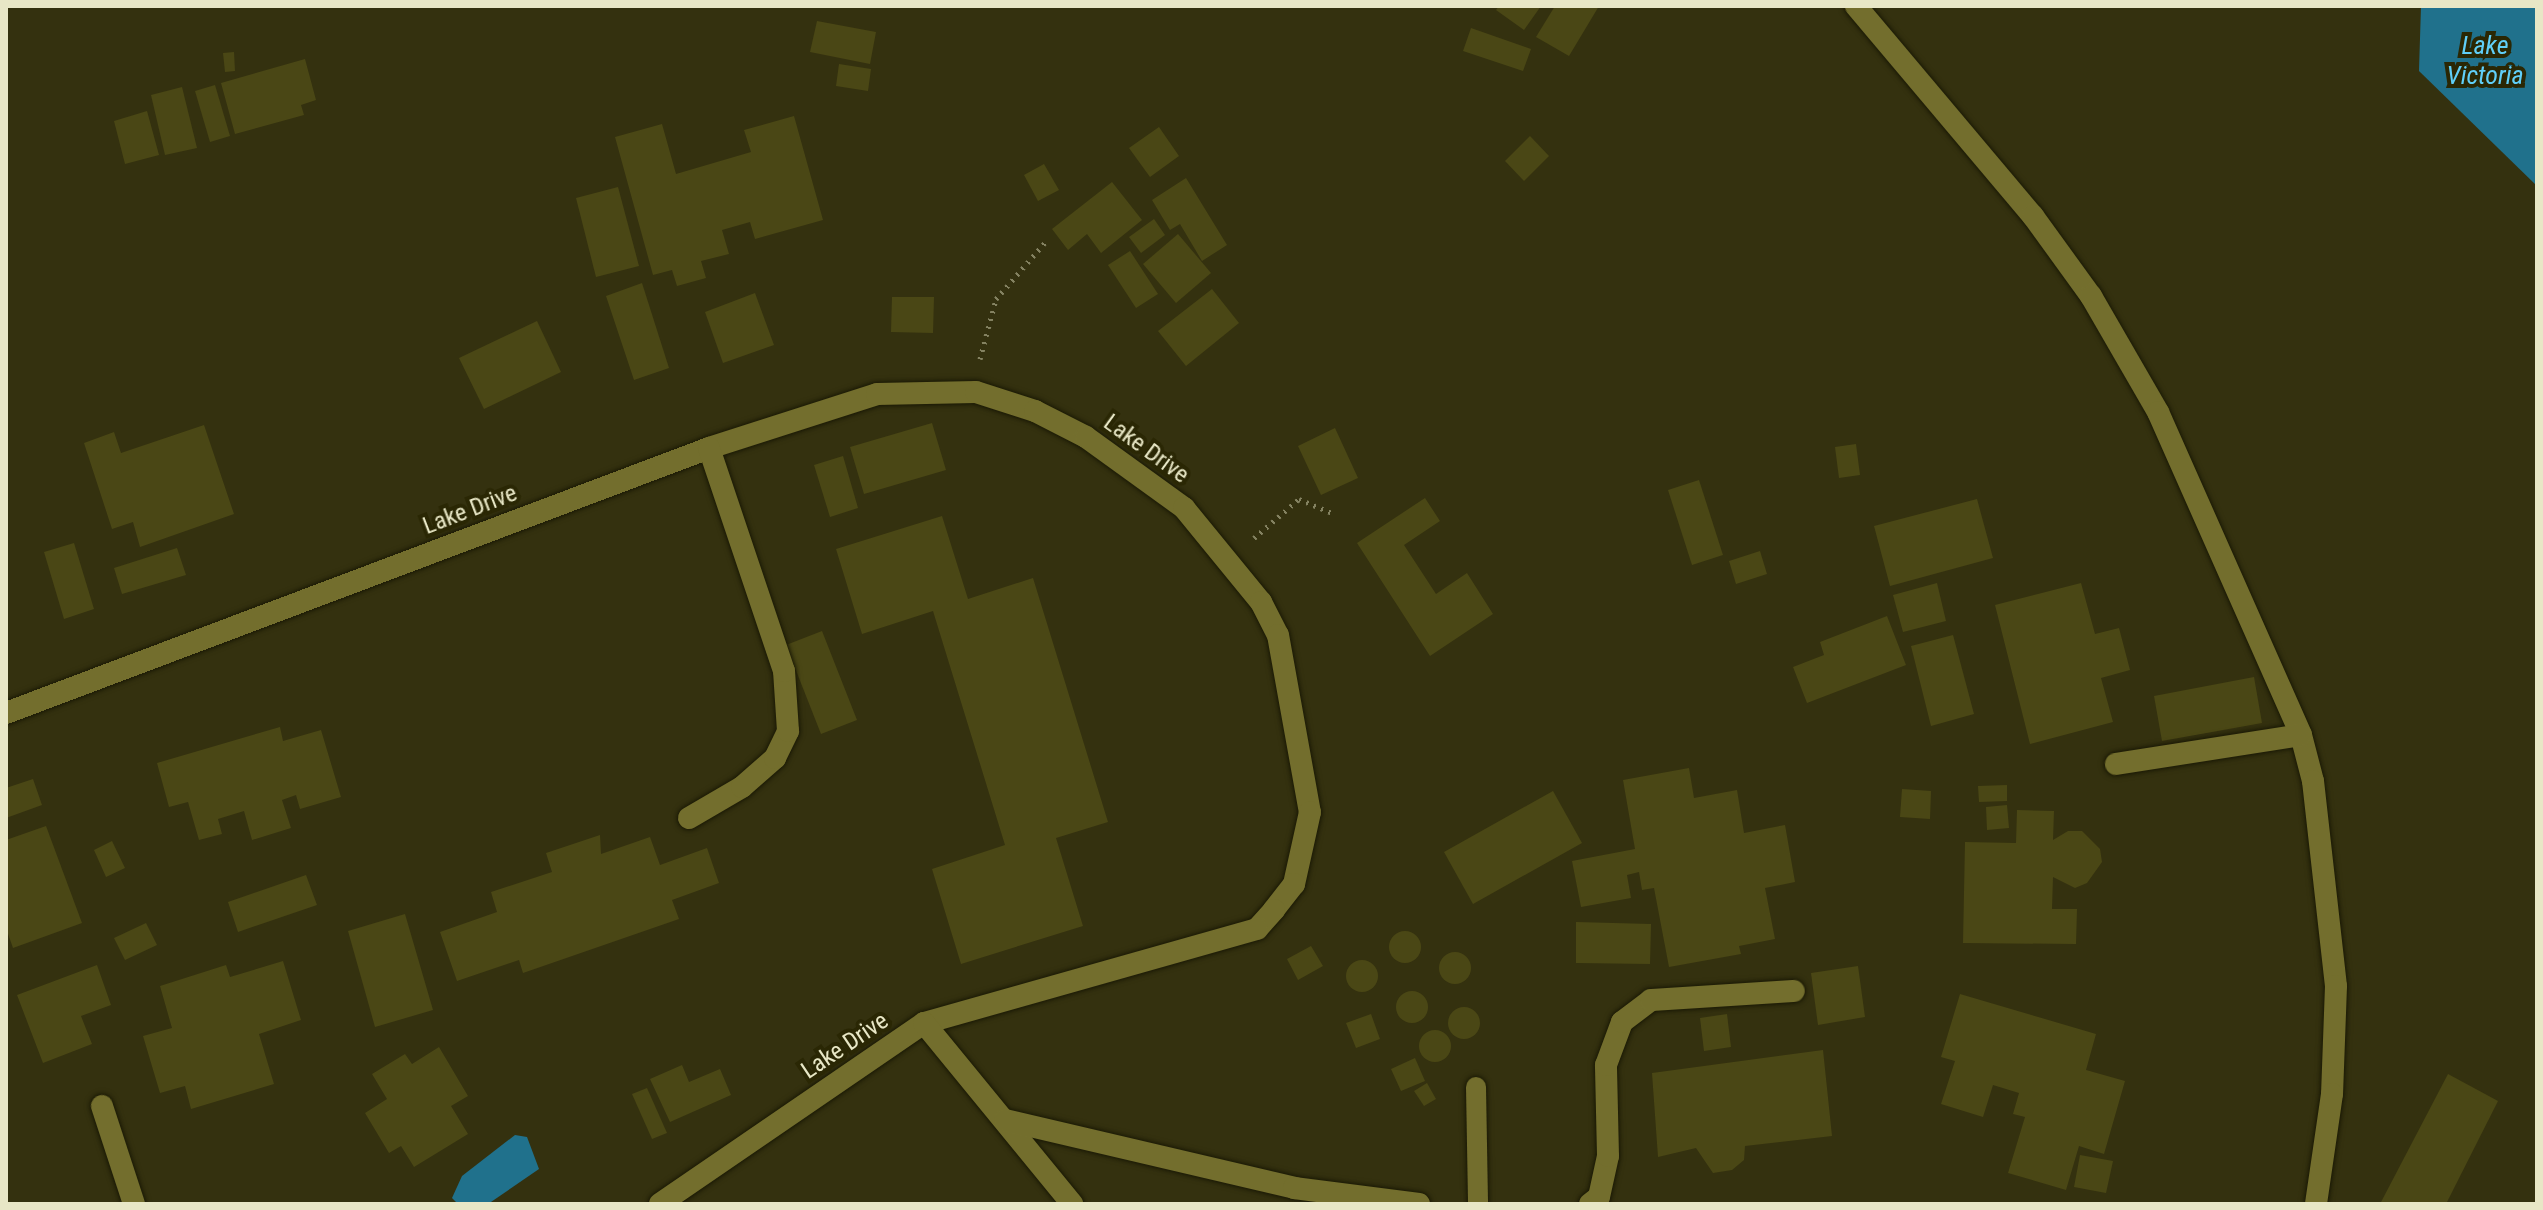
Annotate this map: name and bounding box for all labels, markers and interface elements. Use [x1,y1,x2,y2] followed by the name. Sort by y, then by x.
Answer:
[2446,30,2524,92] water label: Lake Victoria
[1098,409,1194,489] street label: Lake Drive
[419,479,521,541] street label: Lake Drive
[796,1007,894,1085] street label: Lake Drive

